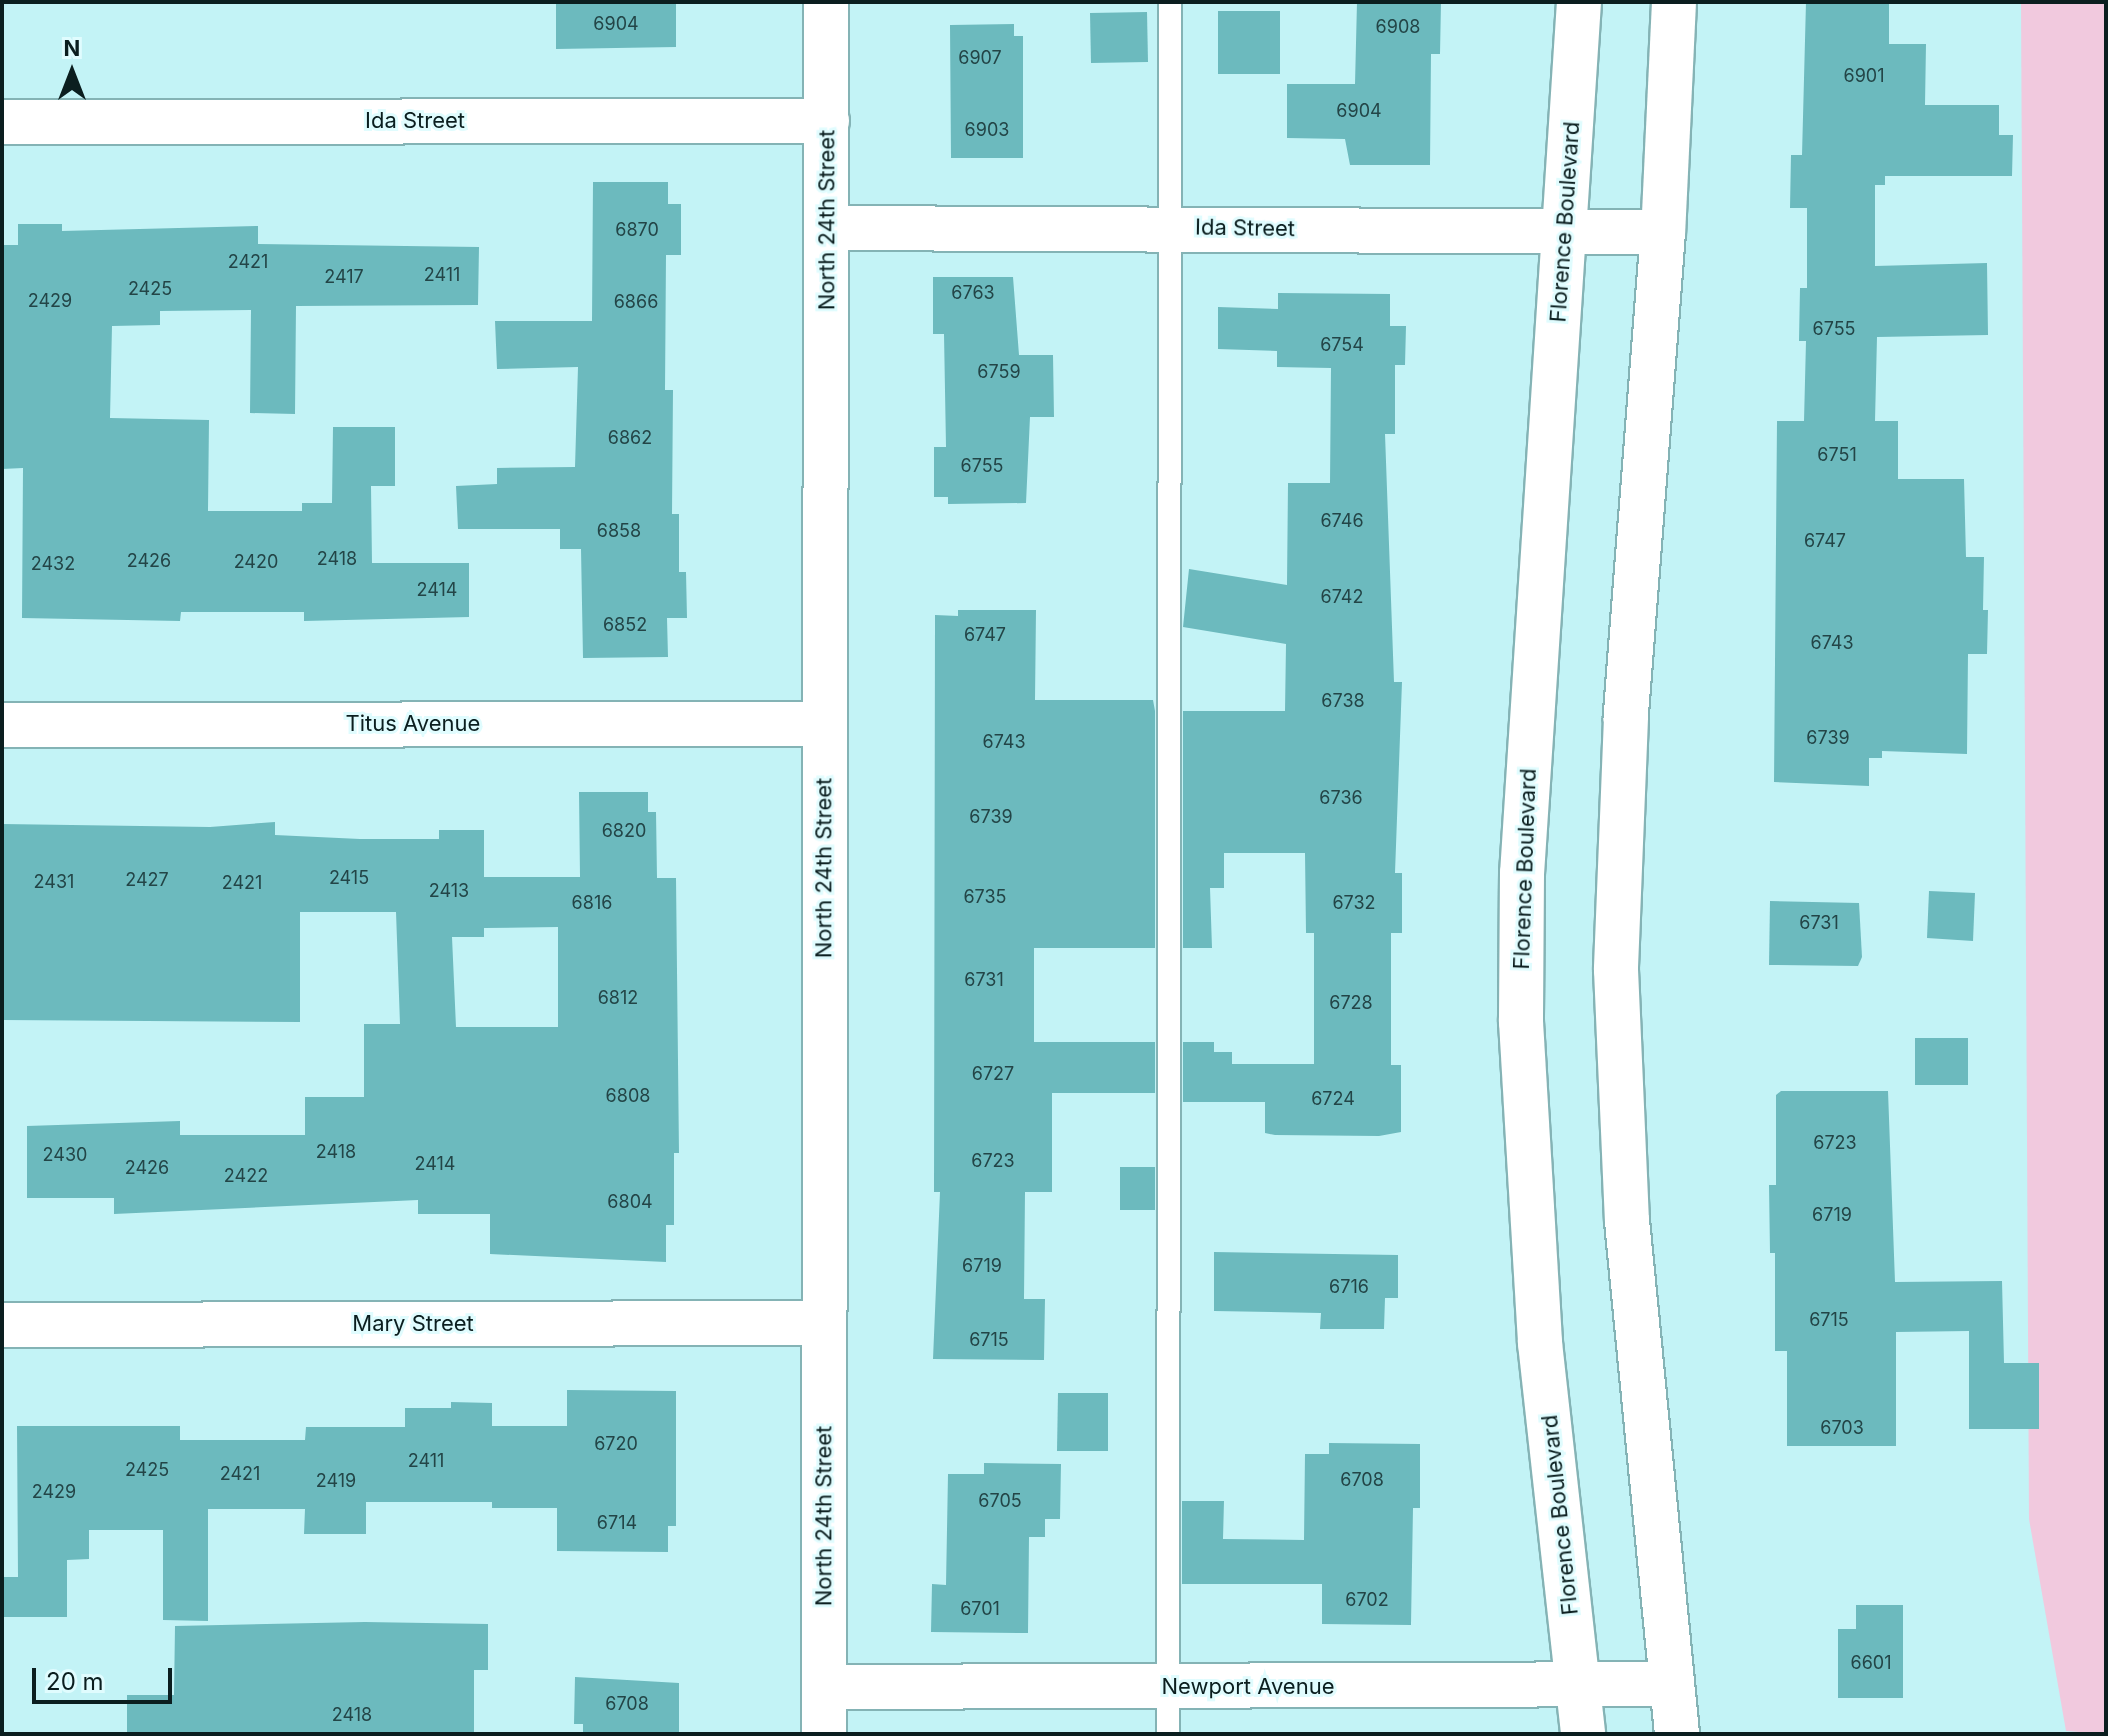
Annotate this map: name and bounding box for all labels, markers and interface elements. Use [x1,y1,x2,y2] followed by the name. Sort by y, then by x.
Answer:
[593,13,639,35] house number: 6904
[1376,16,1420,38] house number: 6908
[32,32,112,112] north arrow
[64,35,80,61] text: N
[958,47,1002,69] house number: 6907
[1843,65,1885,87] house number: 6901
[1336,100,1382,122] house number: 6904
[365,108,465,134] street label: Ida Street
[965,119,1009,141] house number: 6903
[1545,121,1585,323] street label: Florence Boulevard
[814,130,840,310] street label: North 24th Street
[1195,214,1295,242] street label: Ida Street
[615,219,659,241] house number: 6870
[228,251,268,273] house number: 2421
[424,264,460,286] house number: 2411
[324,266,364,288] house number: 2417
[128,278,172,300] house number: 2425
[951,282,995,304] house number: 6763
[28,290,72,312] house number: 2429
[614,291,658,313] house number: 6866
[1812,318,1856,340] house number: 6755
[1320,334,1364,356] house number: 6754
[977,361,1021,383] house number: 6759
[608,427,652,449] house number: 6862
[1817,444,1857,466] house number: 6751
[960,455,1004,477] house number: 6755
[1320,510,1364,532] house number: 6746
[597,520,641,542] house number: 6858
[1804,530,1846,552] house number: 6747
[317,548,357,570] house number: 2418
[127,550,171,572] house number: 2426
[234,551,278,573] house number: 2420
[31,553,75,575] house number: 2432
[417,579,457,601] house number: 2414
[1321,586,1363,608] house number: 6742
[603,614,647,636] house number: 6852
[964,624,1006,646] house number: 6747
[1810,632,1854,654] house number: 6743
[1321,690,1365,712] house number: 6738
[346,711,480,737] street label: Titus Avenue
[1806,727,1850,749] house number: 6739
[982,731,1026,753] house number: 6743
[1508,768,1542,970] street label: Florence Boulevard
[811,778,837,958] street label: North 24th Street
[1319,787,1363,809] house number: 6736
[969,806,1013,828] house number: 6739
[602,820,646,842] house number: 6820
[329,867,369,889] house number: 2415
[125,869,169,891] house number: 2427
[34,871,74,893] house number: 2431
[222,872,262,894] house number: 2421
[429,880,469,902] house number: 2413
[963,886,1007,908] house number: 6735
[572,892,612,914] house number: 6816
[1332,892,1376,914] house number: 6732
[1799,912,1839,934] house number: 6731
[964,969,1004,991] house number: 6731
[598,987,638,1009] house number: 6812
[1329,992,1373,1014] house number: 6728
[972,1063,1014,1085] house number: 6727
[606,1085,650,1107] house number: 6808
[1311,1088,1355,1110] house number: 6724
[1813,1132,1857,1154] house number: 6723
[316,1141,356,1163] house number: 2418
[43,1144,87,1166] house number: 2430
[971,1150,1015,1172] house number: 6723
[415,1153,455,1175] house number: 2414
[125,1157,169,1179] house number: 2426
[224,1165,268,1187] house number: 2422
[607,1191,653,1213] house number: 6804
[1812,1204,1852,1226] house number: 6719
[962,1255,1002,1277] house number: 6719
[1329,1276,1369,1298] house number: 6716
[1809,1309,1849,1331] house number: 6715
[352,1311,474,1337] street label: Mary Street
[969,1329,1009,1351] house number: 6715
[1536,1414,1584,1616] street label: Florence Boulevard
[1820,1417,1864,1439] house number: 6703
[811,1426,837,1606] street label: North 24th Street
[594,1433,638,1455] house number: 6720
[408,1450,444,1472] house number: 2411
[125,1459,169,1481] house number: 2425
[220,1463,260,1485] house number: 2421
[1340,1469,1384,1491] house number: 6708
[316,1470,356,1492] house number: 2419
[32,1481,76,1503] house number: 2429
[978,1490,1022,1512] house number: 6705
[597,1512,637,1534] house number: 6714
[1345,1589,1389,1611] house number: 6702
[960,1598,1000,1620] house number: 6701
[36,1652,176,1702] scale bar
[1850,1652,1892,1674] house number: 6601
[46,1667,104,1696] text: 20 m
[1162,1674,1334,1700] street label: Newport Avenue
[605,1693,649,1715] house number: 6708
[332,1704,372,1726] house number: 2418

